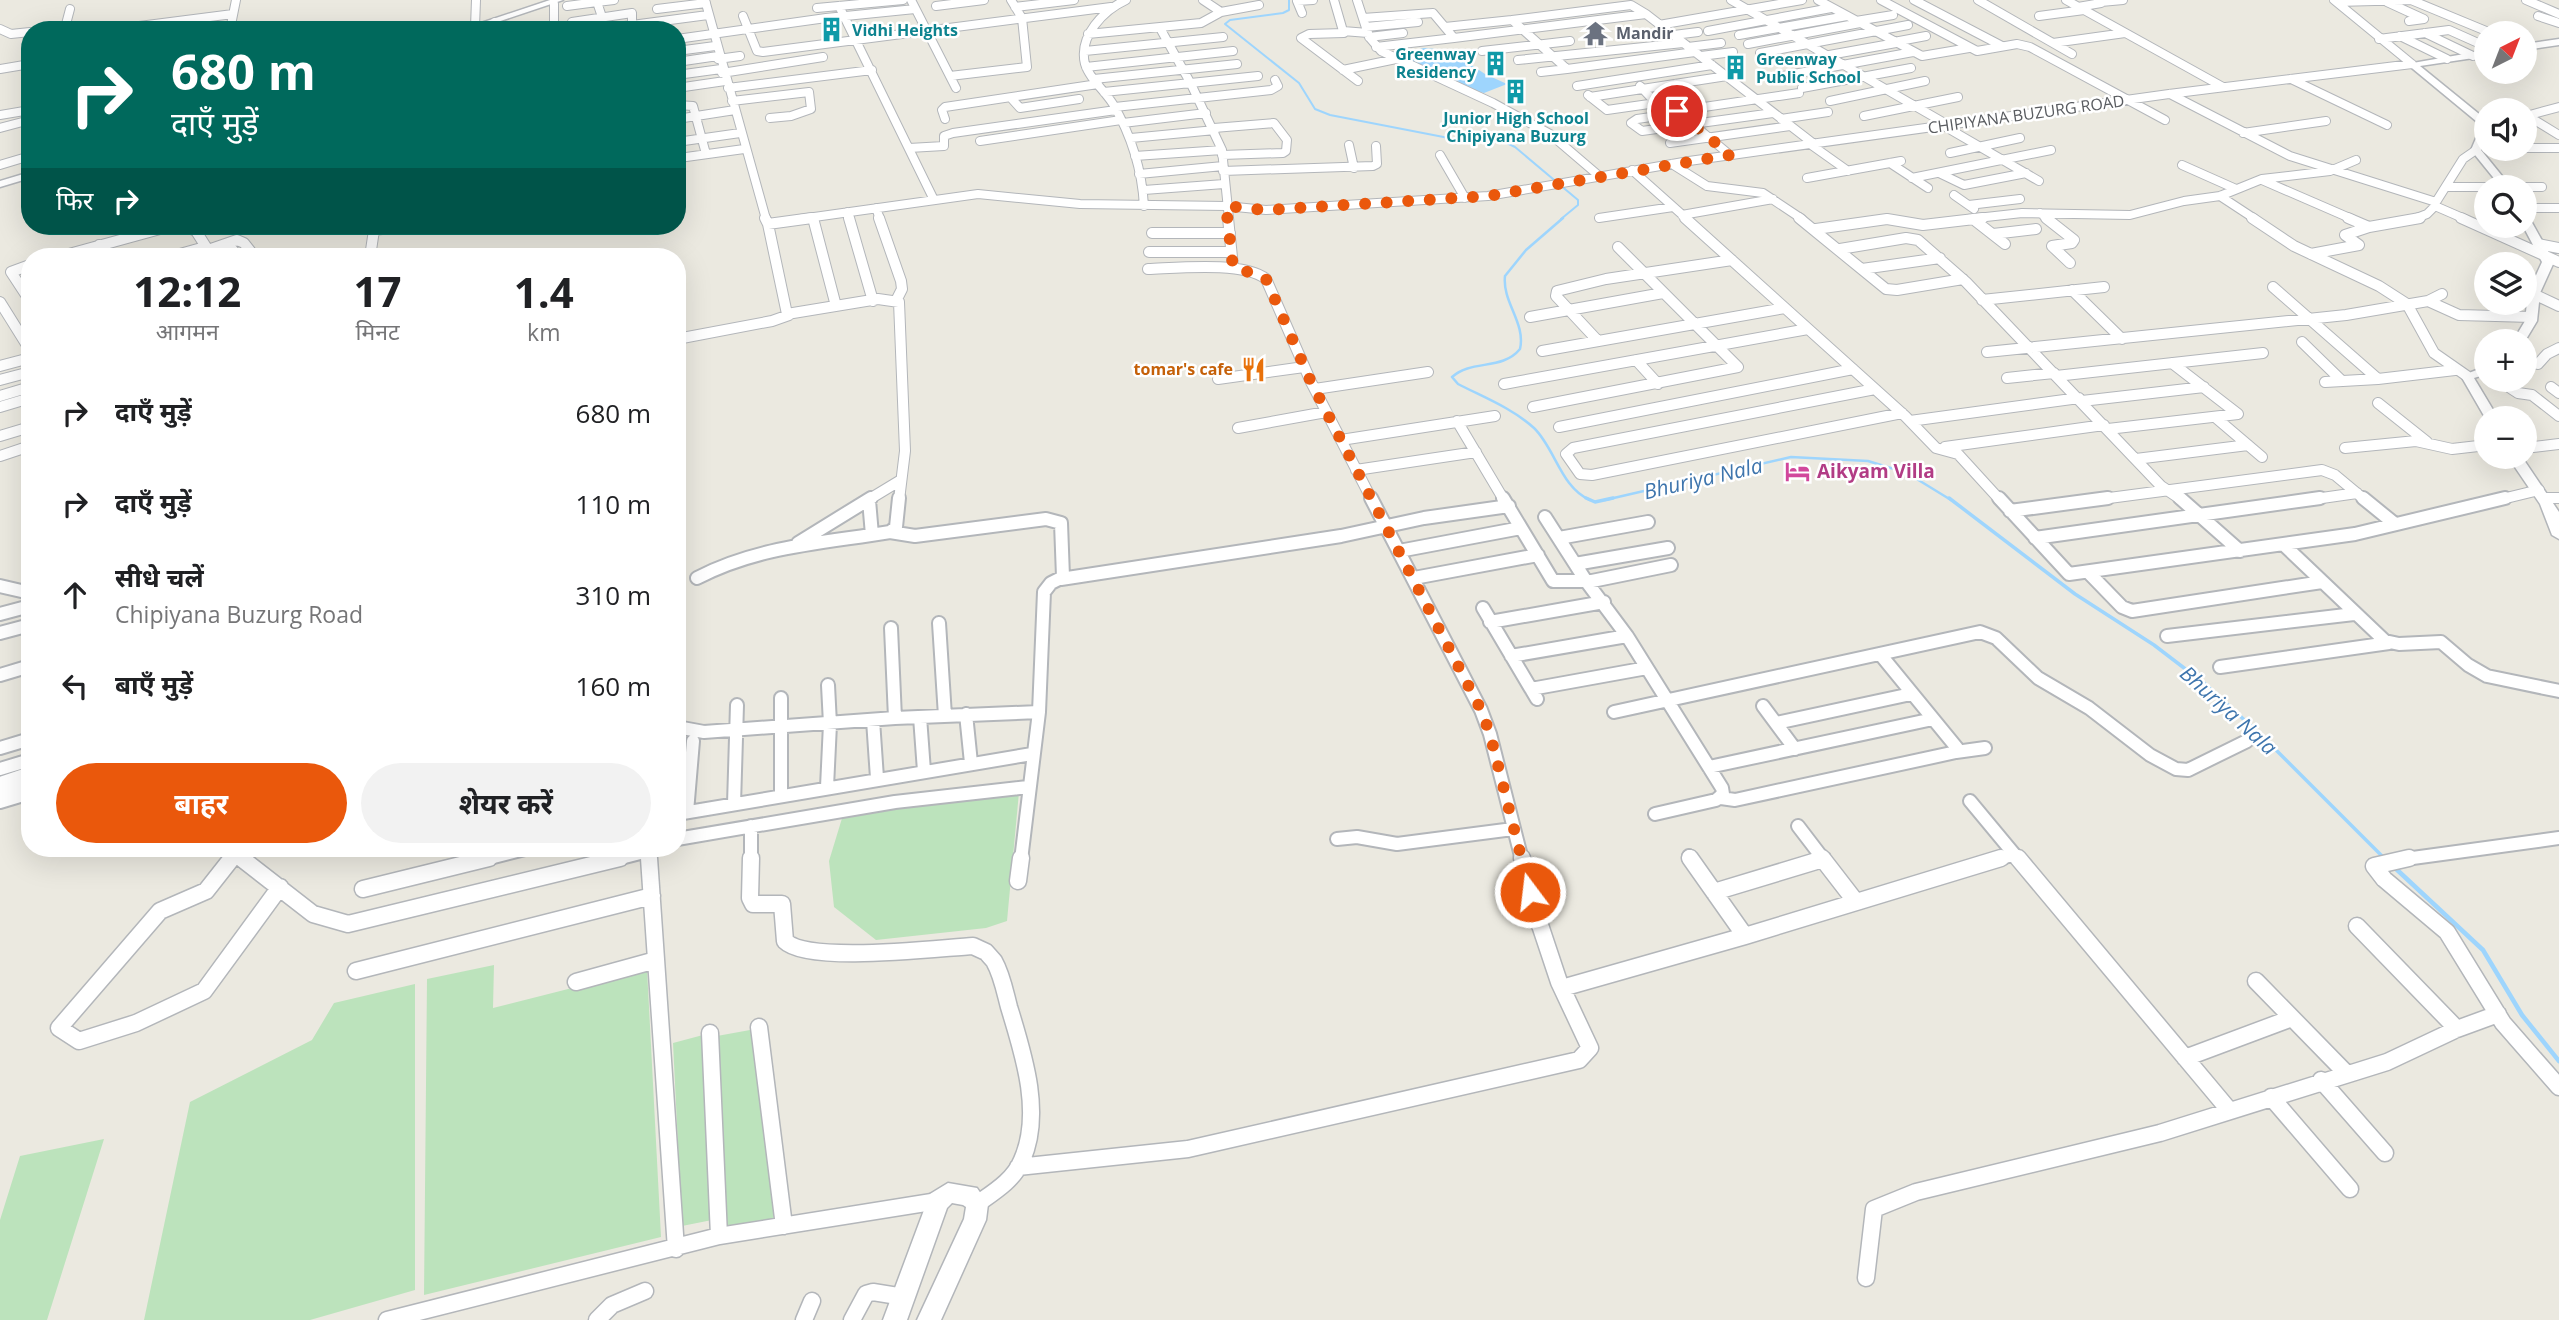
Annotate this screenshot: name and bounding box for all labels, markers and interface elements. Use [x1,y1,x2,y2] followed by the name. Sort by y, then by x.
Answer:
[818,16,846,44] building icon: Vidhi Heights
[852,19,958,41] place label: Vidhi Heights
[1582,19,1610,47] temple icon: Mandir
[2474,21,2538,84] north arrow
[2474,21,2537,469] map controls
[1616,22,1674,44] place label: Mandir
[171,38,316,104] text: 680 m
[1395,43,1477,83] place label: Greenway Residency
[1756,48,1861,88] place label: Greenway Public School
[56,49,147,140] icon: right
[1482,49,1510,77] building icon: Greenway Residency
[1722,54,1750,82] building icon: Greenway Public School
[1502,78,1530,106] building icon: Junior High School Chipiyana Buzurg
[1647,81,1707,141] pin
[1926,89,2126,139] street label: CHIPIYANA BUZURG ROAD
[1658,92,1696,130] icon: arrive
[2474,98,2537,161] button: sound
[171,101,259,144] text: दाएँ मुड़ें
[1441,107,1589,147] place label: Junior High School Chipiyana Buzurg
[2474,175,2537,238] button: search
[56,182,93,218] text: फिर
[107,182,145,220] icon: right
[2474,252,2537,315] button: layers
[133,262,241,319] text: 12:12
[353,262,402,319] text: 17
[514,263,574,320] text: 1.4
[156,315,219,347] text: आगमन
[355,315,400,347] text: मिनट
[527,316,560,348] text: km
[2474,329,2537,392] button: +
[1239,355,1267,383] restaurant icon: tomar's cafe
[1134,358,1233,380] place label: tomar's cafe
[115,393,192,429] text: दाएँ मुड़ें
[56,394,94,432] icon: right
[576,395,651,431] text: 680 m
[2474,406,2537,469] button: −
[1641,451,1765,505] water label: Bhuriya Nala
[1783,457,1811,485] hotel icon: Aikyam Villa
[1817,458,1935,484] place label: Aikyam Villa
[115,484,192,520] text: दाएँ मुड़ें
[56,485,94,523] icon: right
[576,486,651,522] text: 110 m
[115,559,204,595] text: सीधे चलें
[56,576,94,614] icon: ahead
[576,577,651,613] text: 310 m
[115,598,363,630] text: Chipiyana Buzurg Road
[2175,659,2283,761] water label: Bhuriya Nala
[115,666,193,702] text: बाएँ मुड़ें
[56,667,94,705] icon: left
[576,668,651,704] text: 160 m
[56,763,347,843] button: बाहर
[361,763,651,843] button: शेयर करें
[1493,855,1567,929] position arrow

